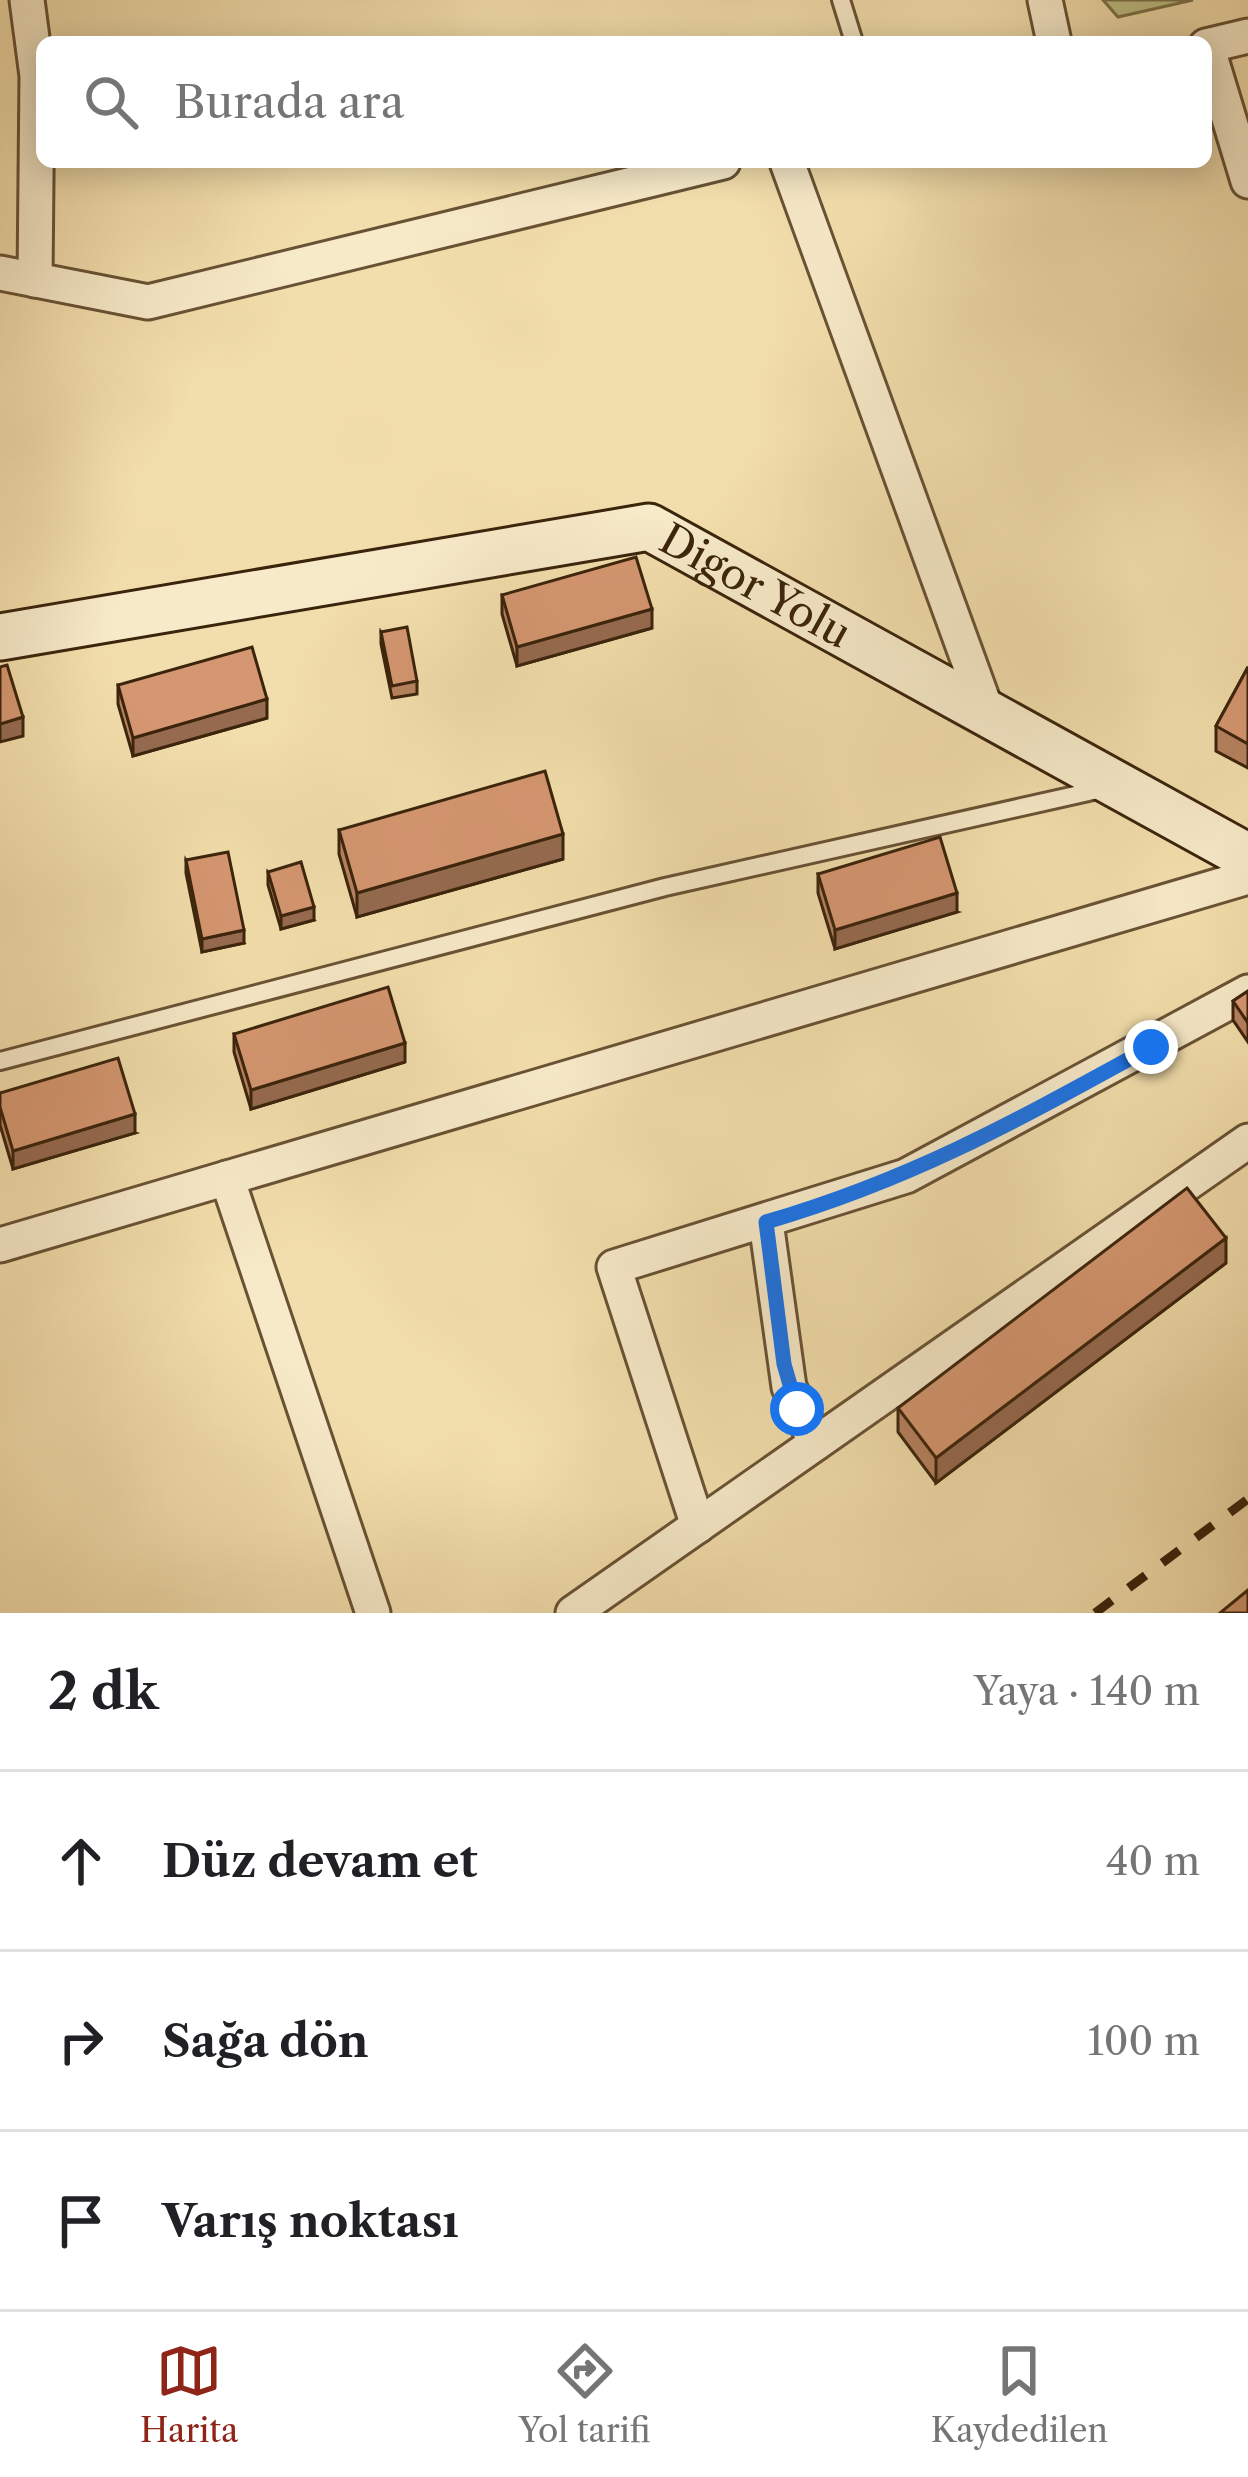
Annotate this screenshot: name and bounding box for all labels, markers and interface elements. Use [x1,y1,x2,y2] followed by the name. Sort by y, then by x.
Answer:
[36,36,1212,168] search box
[78,69,144,135] icon: search
[174,74,404,130] text: Burada ara
[651,512,860,659] street label: Digor Yolu
[1124,1020,1178,1074] route end
[770,1382,824,1436] route start
[48,1660,158,1722] text: 2 dk
[974,1667,1200,1715] text: Yaya · 140 m
[48,1828,114,1894] icon: ahead
[162,1833,478,1889] text: Düz devam et
[1106,1837,1200,1885] text: 40 m
[48,2008,114,2074] icon: right
[162,2013,369,2069] text: Sağa dön
[1087,2017,1200,2065] text: 100 m
[48,2188,114,2254] icon: arrive
[162,2193,459,2249] text: Varış noktası
[140,2338,238,2451] tab: Harita
[518,2338,651,2451] tab: Yol tarifi
[931,2338,1108,2451] tab: Kaydedilen

